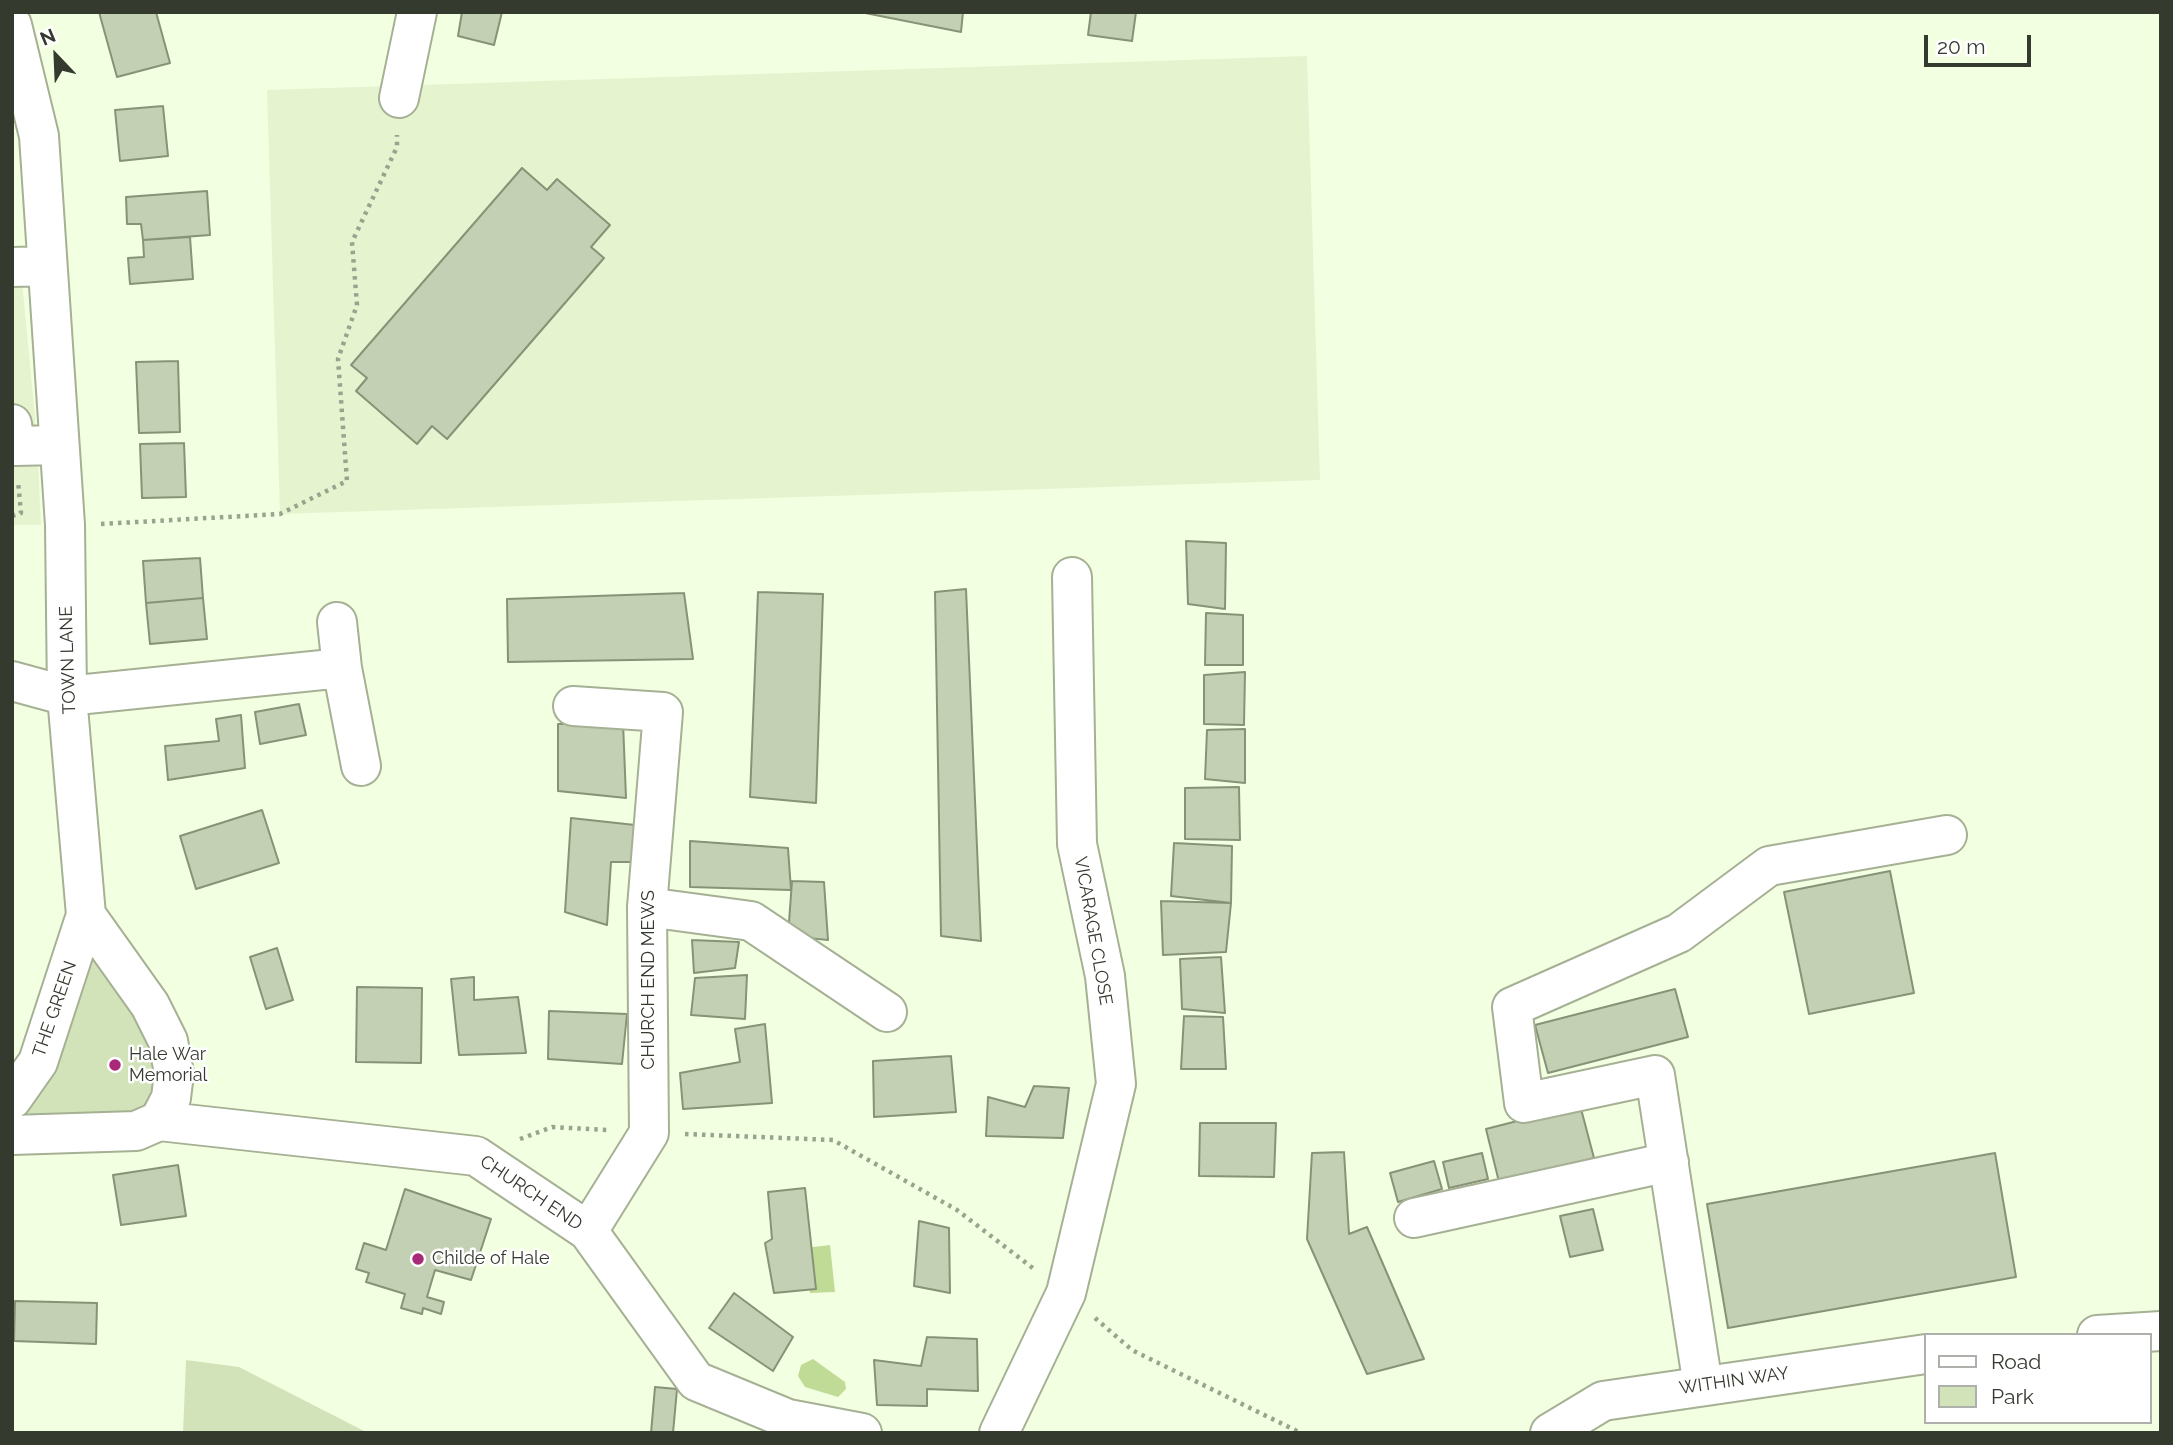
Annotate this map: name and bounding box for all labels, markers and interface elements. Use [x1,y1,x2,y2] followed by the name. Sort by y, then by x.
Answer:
[21,21,91,91] north arrow
[1928,21,2035,65] scale bar
[37,24,59,50] text: N
[1937,34,1985,59] text: 20 m
[55,605,81,715] street label: TOWN LANE
[1069,855,1117,1007] street label: VICARAGE CLOSE
[638,890,660,1070] street label: CHURCH END MEWS
[28,958,82,1060] street label: THE GREEN
[129,1044,207,1086] place label: Hale War Memorial
[107,1057,123,1073] marker: Hale War Memorial
[476,1151,586,1235] street label: CHURCH END
[432,1248,550,1270] place label: Childe of Hale
[410,1251,426,1267] marker: Childe of Hale
[1924,1333,2152,1424] legend
[1991,1349,2041,1374] text: Road
[1678,1363,1790,1399] street label: WITHIN WAY
[1991,1384,2034,1409] text: Park

